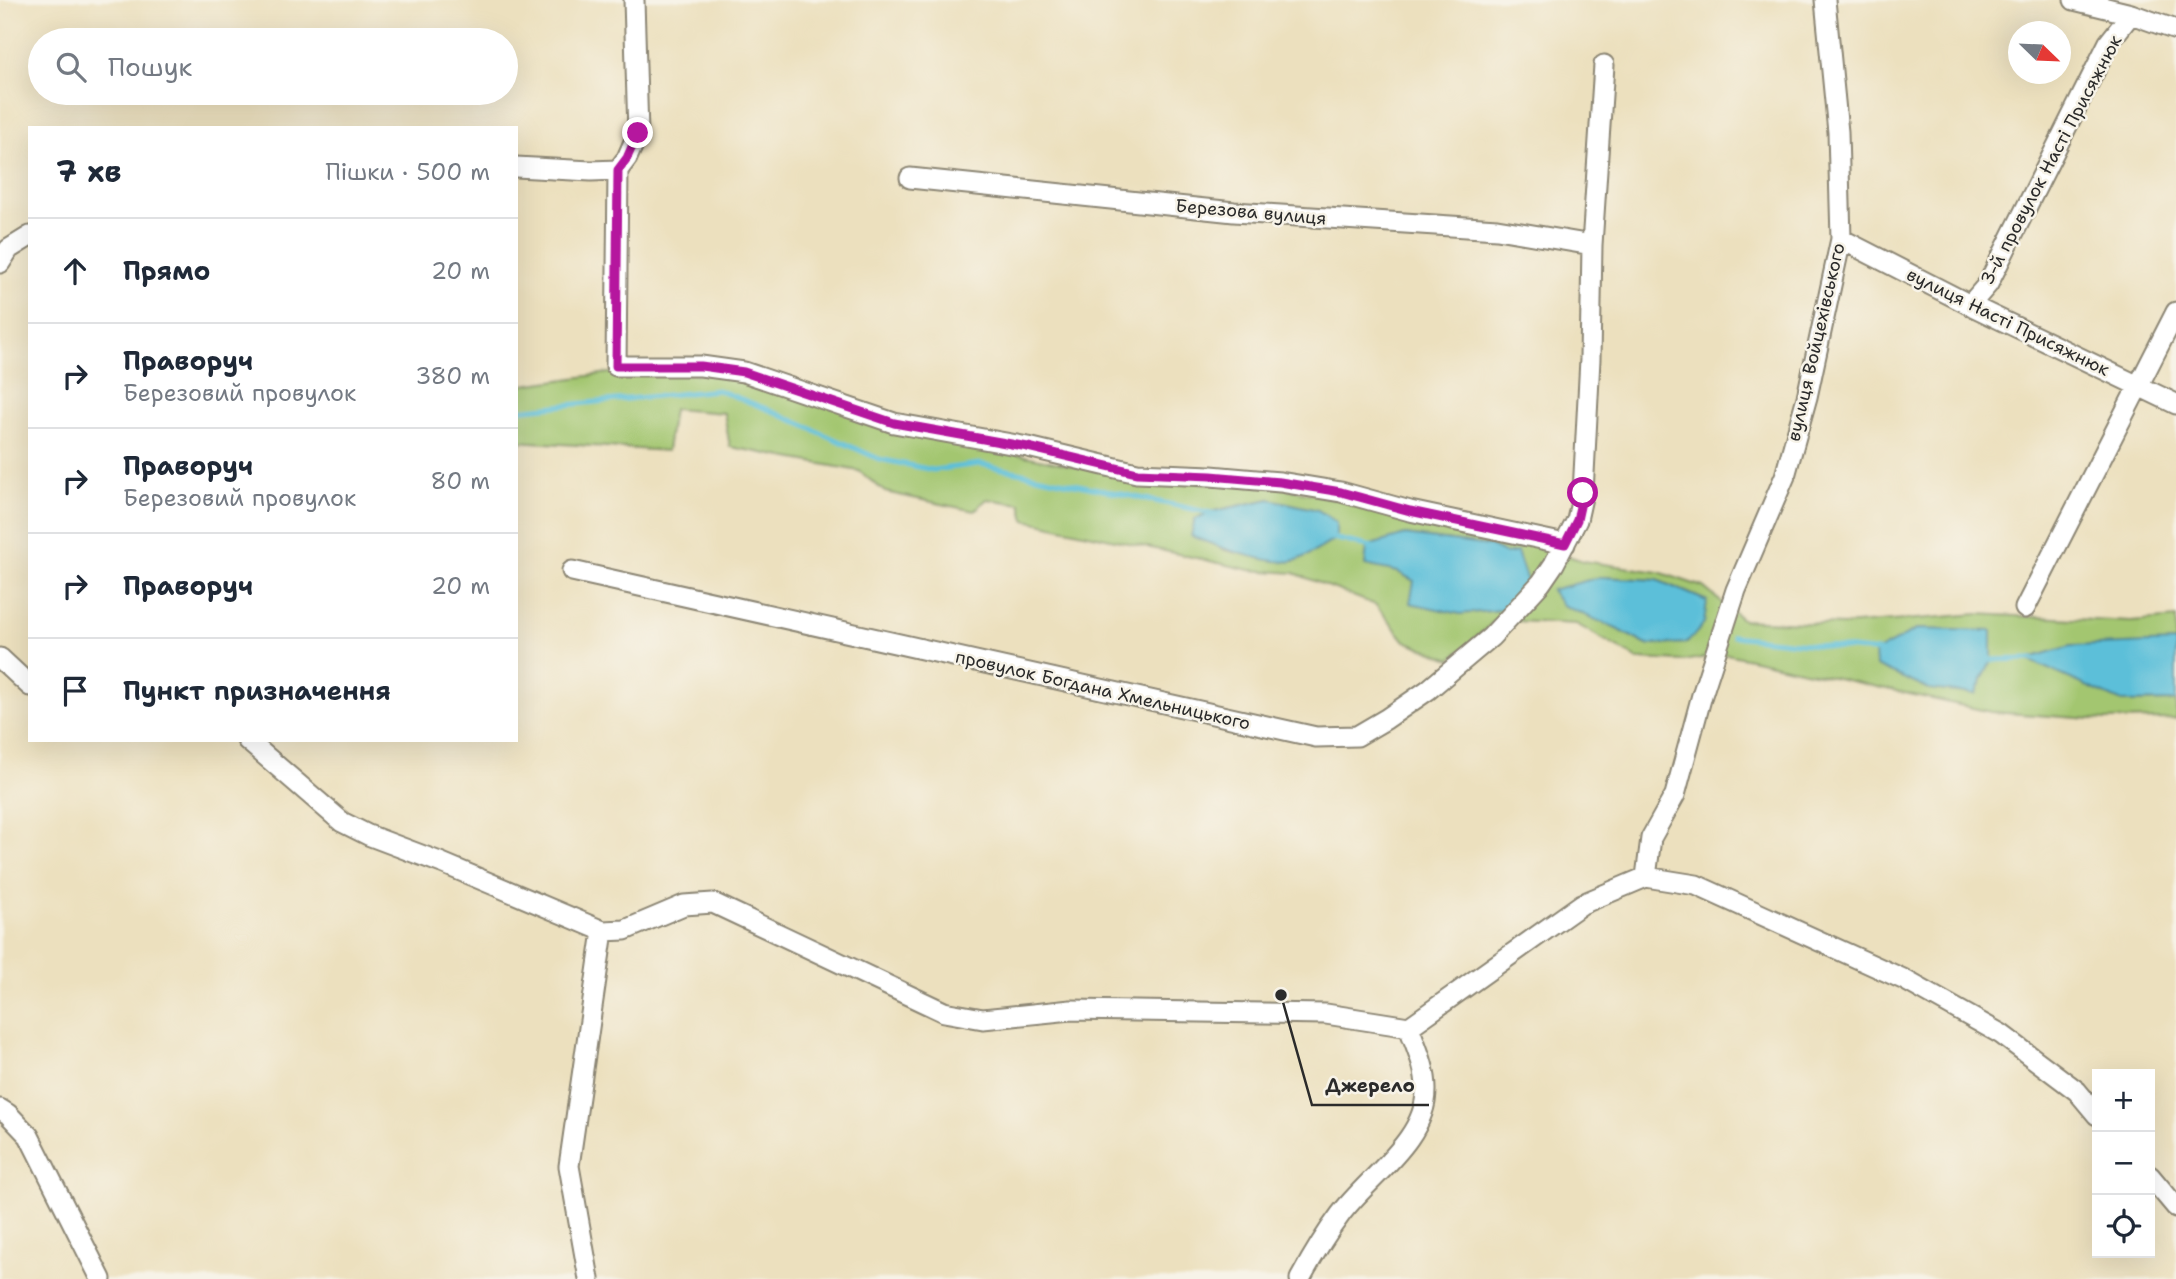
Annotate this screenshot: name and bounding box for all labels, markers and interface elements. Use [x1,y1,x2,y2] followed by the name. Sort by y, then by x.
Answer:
[2008,21,2071,84] north arrow
[28,28,518,105] search box
[1975,30,2127,289] street label: 3-й провулок Насті Присяжнюк
[52,48,90,86] icon: search
[108,49,192,84] text: Пошук
[622,117,653,148] route end
[56,151,121,192] text: 7 хв
[326,157,490,187] text: Пішки · 500 m
[1175,193,1327,231] street label: Березова вулиця
[1781,240,1851,444] street label: вулиця Войцехівського
[56,252,94,290] icon: ahead
[123,253,211,288] text: Прямо
[431,256,490,286] text: 20 m
[1903,262,2114,382] street label: вулиця Насті Присяжнюк
[123,343,253,378] text: Праворуч
[56,357,94,395] icon: right
[415,361,490,391] text: 380 m
[123,378,356,408] text: Березовий провулок
[123,448,253,483] text: Праворуч
[56,462,94,500] icon: right
[431,466,490,496] text: 80 m
[1567,477,1598,508] route start
[123,483,356,513] text: Березовий провулок
[56,567,94,605] icon: right
[123,568,253,603] text: Праворуч
[431,571,490,601] text: 20 m
[953,644,1253,736] street label: провулок Богдана Хмельницького
[56,672,94,710] icon: arrive
[123,673,391,708] text: Пункт призначення
[1312,1065,1429,1105] callout: Джерело
[2092,1069,2155,1258] map controls
[2092,1069,2155,1132] button: +
[1325,1073,1415,1098] text: Джерело
[2092,1132,2155,1195] button: −
[2092,1195,2155,1258] button: locate

